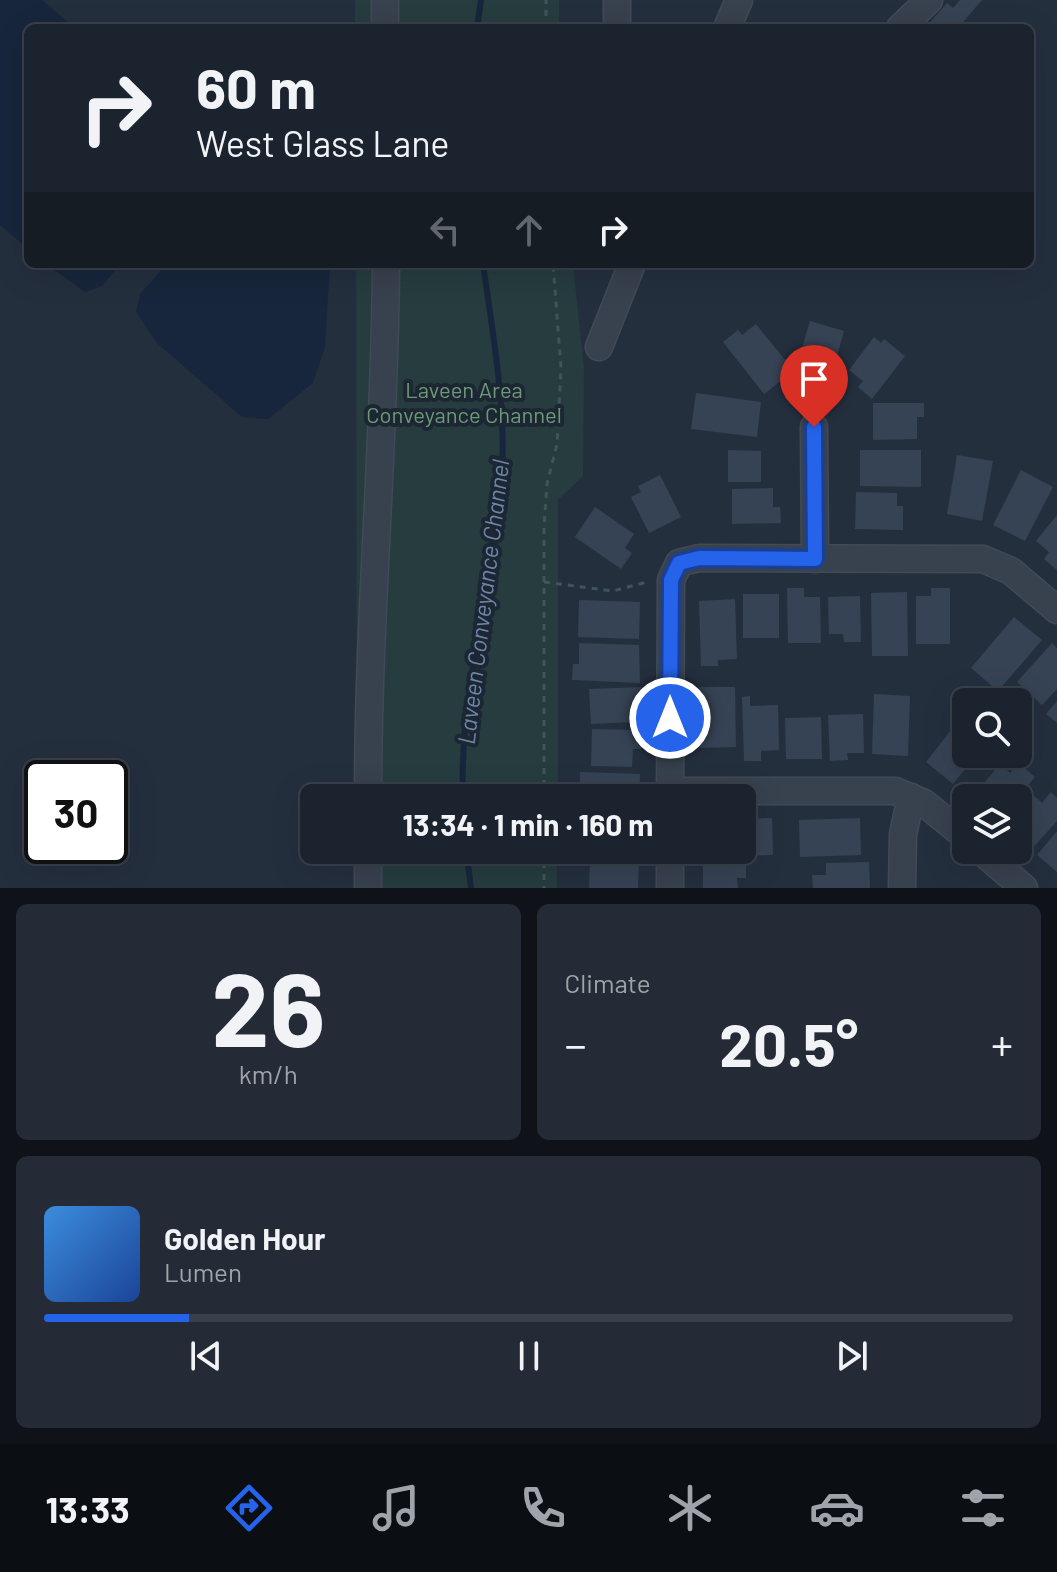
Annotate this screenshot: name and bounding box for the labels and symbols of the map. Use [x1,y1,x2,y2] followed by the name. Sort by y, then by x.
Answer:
[780,345,848,427] pin
[366,376,562,427] park label: Laveen Area Conveyance Channel
[451,457,514,746] water label: Laveen Conveyance Channel
[628,676,712,760] position arrow
[24,760,128,864] speed limit sign: 30

